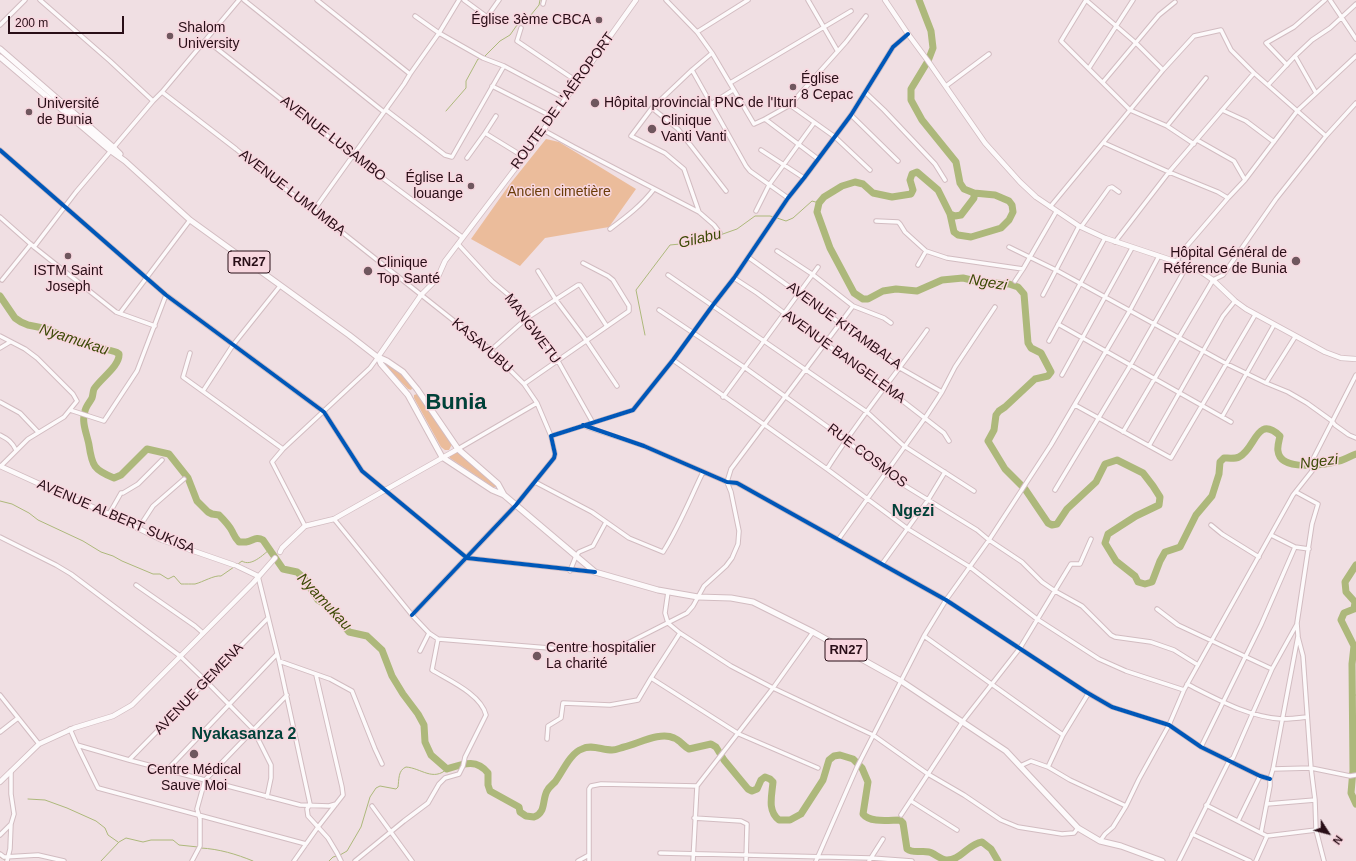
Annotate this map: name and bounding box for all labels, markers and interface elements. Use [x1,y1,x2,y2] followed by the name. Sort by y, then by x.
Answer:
[10,8,126,34] scale bar
[471,12,591,28] place label: Église 3ème CBCA
[594,15,604,25] marker: Église 3ème CBCA
[15,16,48,30] text: 200 m
[178,20,239,52] place label: Shalom University
[508,29,618,173] street label: ROUTE DE L'AÉROPORT
[165,31,175,41] marker: Shalom University
[801,71,853,104] place label: Église 8 Cepac
[788,82,798,92] marker: Église 8 Cepac
[277,93,389,185] street label: AVENUE LUSAMBO
[604,95,797,111] place label: Hôpital provincial PNC de l'Ituri
[37,96,99,128] place label: Université de Bunia
[589,97,601,109] marker: Hôpital provincial PNC de l'Ituri
[24,107,34,117] marker: Université de Bunia
[661,113,727,146] place label: Clinique Vanti Vanti
[646,123,658,135] marker: Clinique Vanti Vanti
[235,146,349,240] street label: AVENUE LUMUMBA
[405,170,463,202] place label: Église La louange
[466,181,476,191] marker: Église La louange
[507,184,611,200] park label: Ancien cimetière
[677,225,723,253] water label: Gilabu
[1163,245,1287,278] place label: Hôpital Général de Référence de Bunia
[63,251,73,261] marker: ISTM Saint Joseph
[228,251,270,273] road number: RN27
[377,255,440,288] place label: Clinique Top Santé
[1290,255,1302,267] marker: Hôpital Général de Référence de Bunia
[33,263,103,296] place label: ISTM Saint Joseph
[362,265,374,277] marker: Clinique Top Santé
[968,271,1008,295] water label: Ngezi
[783,279,905,373] street label: AVENUE KITAMBALA
[500,291,564,367] street label: MANGWETU
[779,307,909,407] street label: AVENUE BANGELEMA
[448,315,516,377] street label: KASAVUBU
[37,320,111,360] water label: Nyamukau
[425,390,487,416] district label: Bunia
[824,421,910,491] street label: RUE COSMOS
[1299,451,1339,473] water label: Ngezi
[35,476,197,558] street label: AVENUE ALBERT SUKISA
[892,502,934,522] district label: Ngezi
[293,570,355,634] water label: Nyamukau
[825,639,867,661] road number: RN27
[151,640,247,738] street label: AVENUE GEMENA
[546,640,656,672] place label: Centre hospitalier La charité
[531,650,543,662] marker: Centre hospitalier La charité
[192,725,296,745] district label: Nyakasanza 2
[188,748,200,760] marker: Centre Médical Sauve Moi
[147,762,241,794] place label: Centre Médical Sauve Moi
[1308,813,1348,853] north arrow
[1331,833,1345,847] text: N

